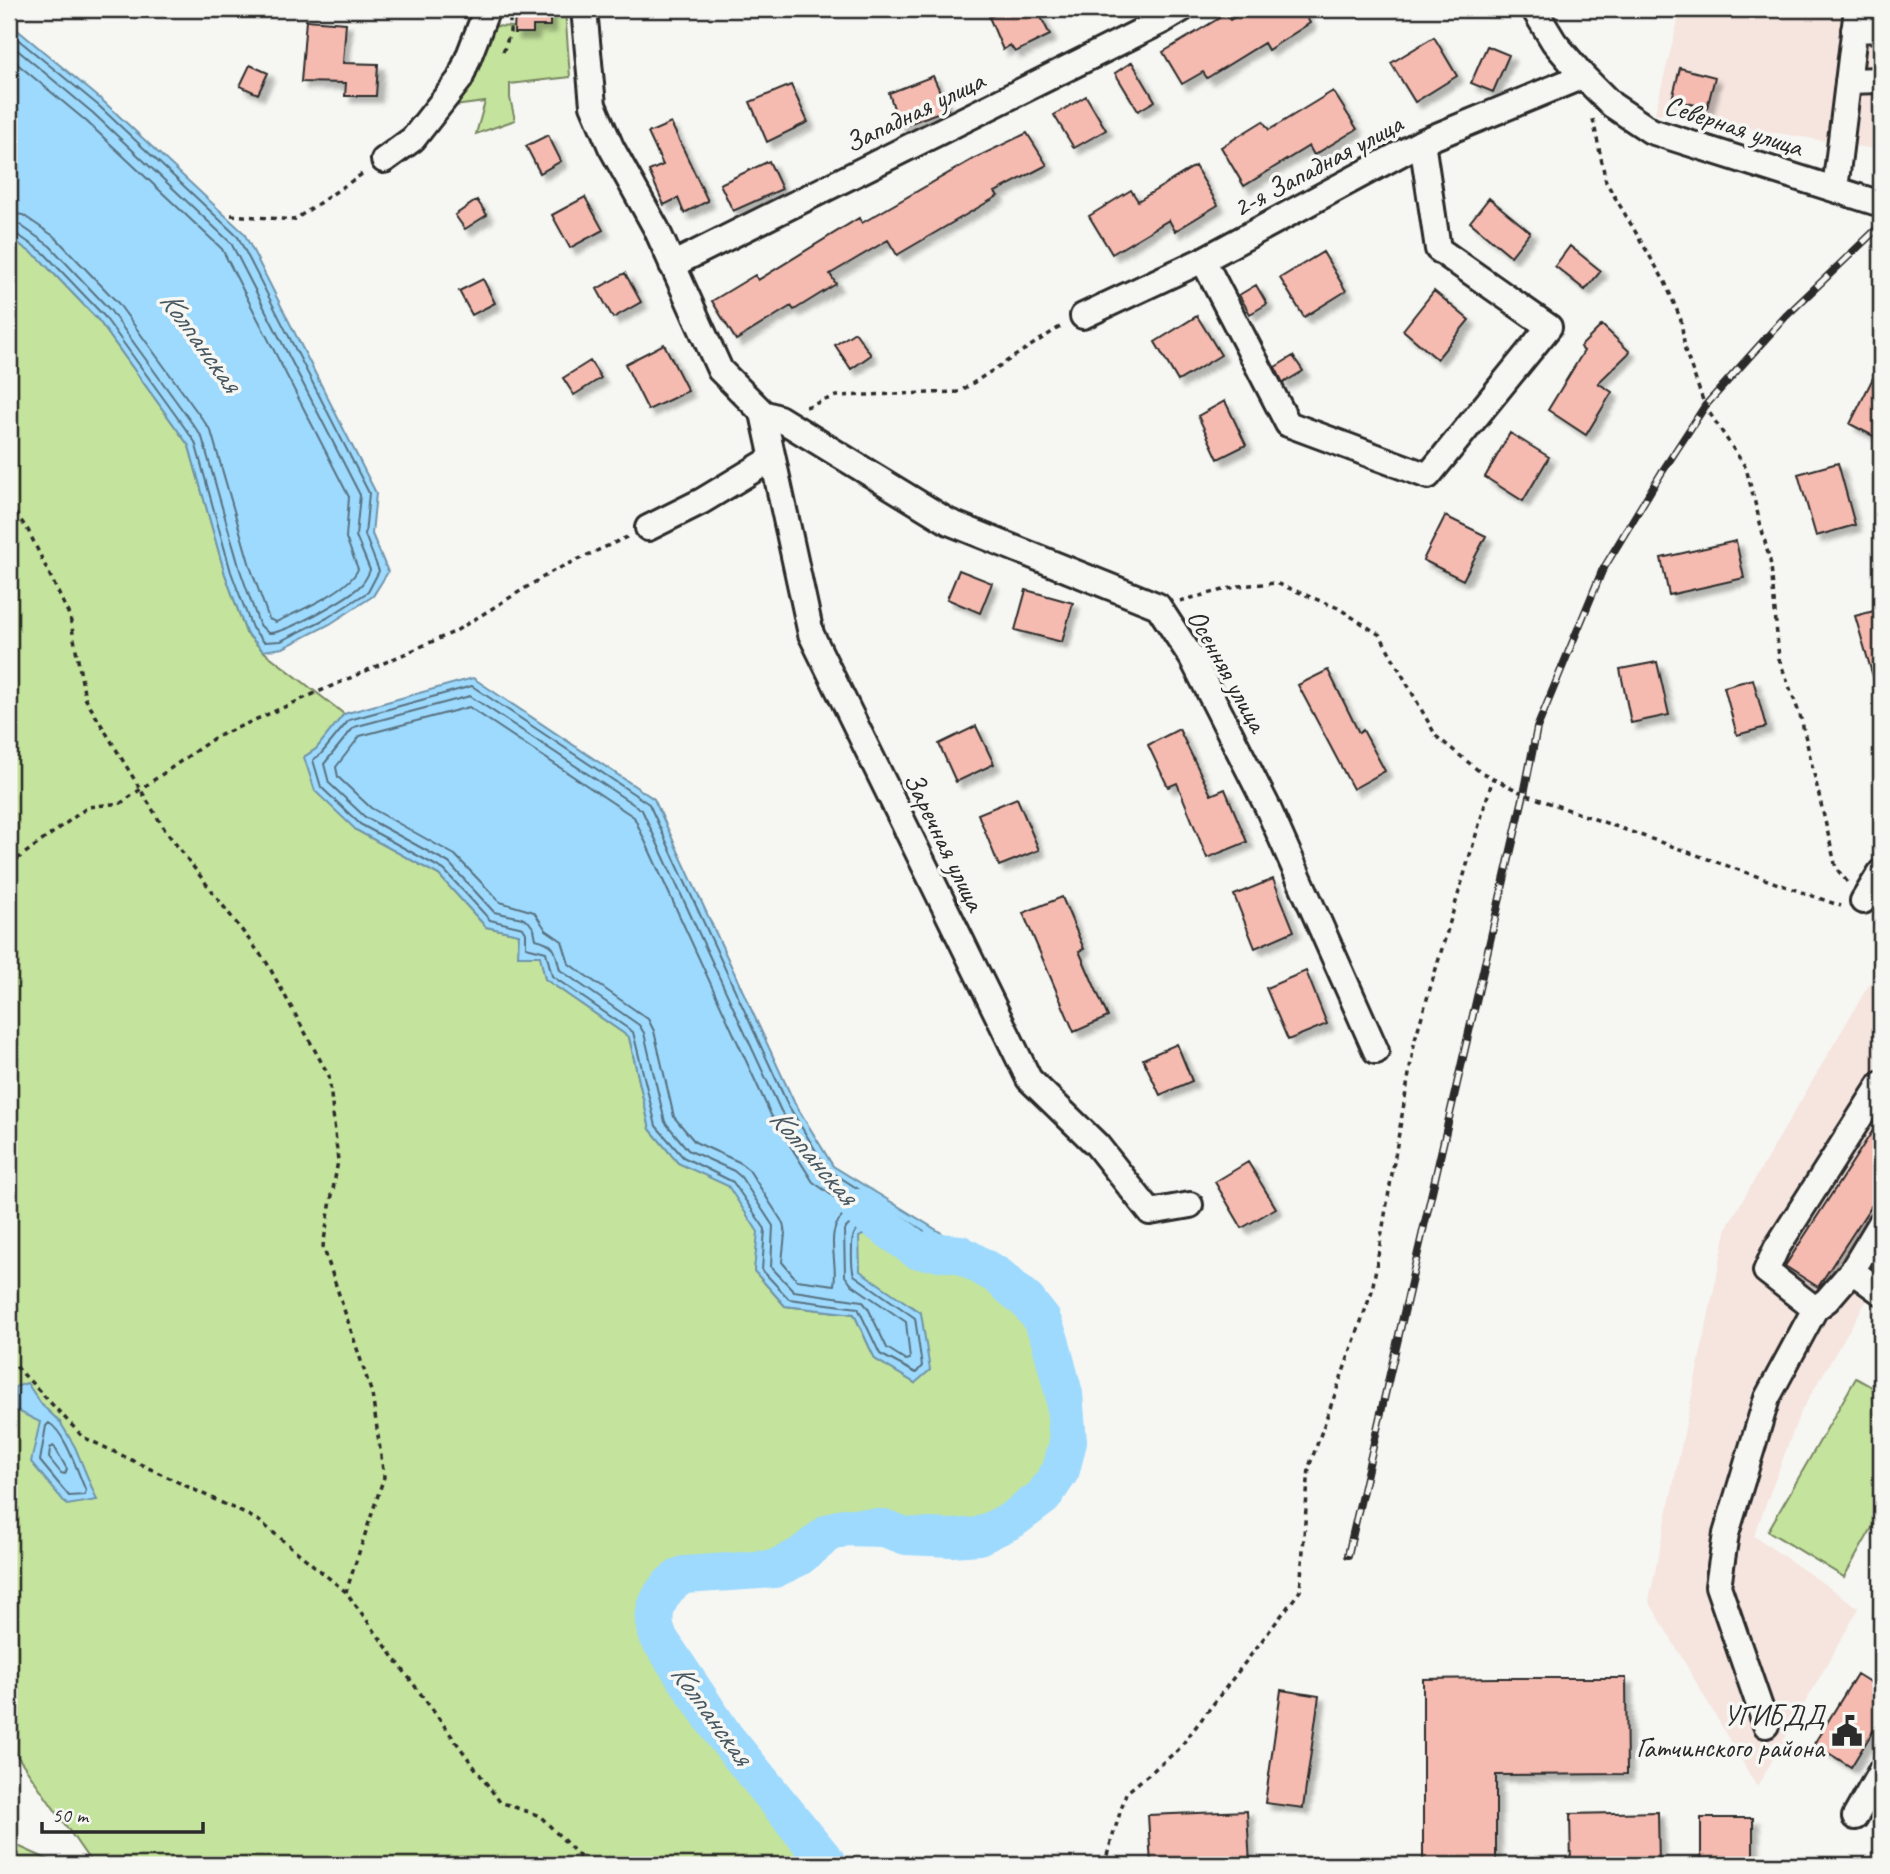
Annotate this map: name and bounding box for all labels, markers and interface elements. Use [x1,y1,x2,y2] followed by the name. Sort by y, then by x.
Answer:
[839,62,991,160] street label: Западная улица
[1660,87,1809,165] street label: Северная улица
[1226,105,1410,225] street label: 2-я Западная улица
[152,283,253,402] water label: Колпанская
[1180,603,1277,740] street label: Осенняя улица
[896,766,994,918] street label: Заречная улица
[762,1100,869,1215] water label: Колпанская
[663,1656,764,1775] water label: Колпанская
[1636,1698,1827,1765] place label: УГИБДД Гатчинского района
[1830,1714,1864,1748] public building icon: УГИБДД Гатчинского района
[42,1790,203,1834] scale bar
[52,1802,90,1828] text: 50 m

